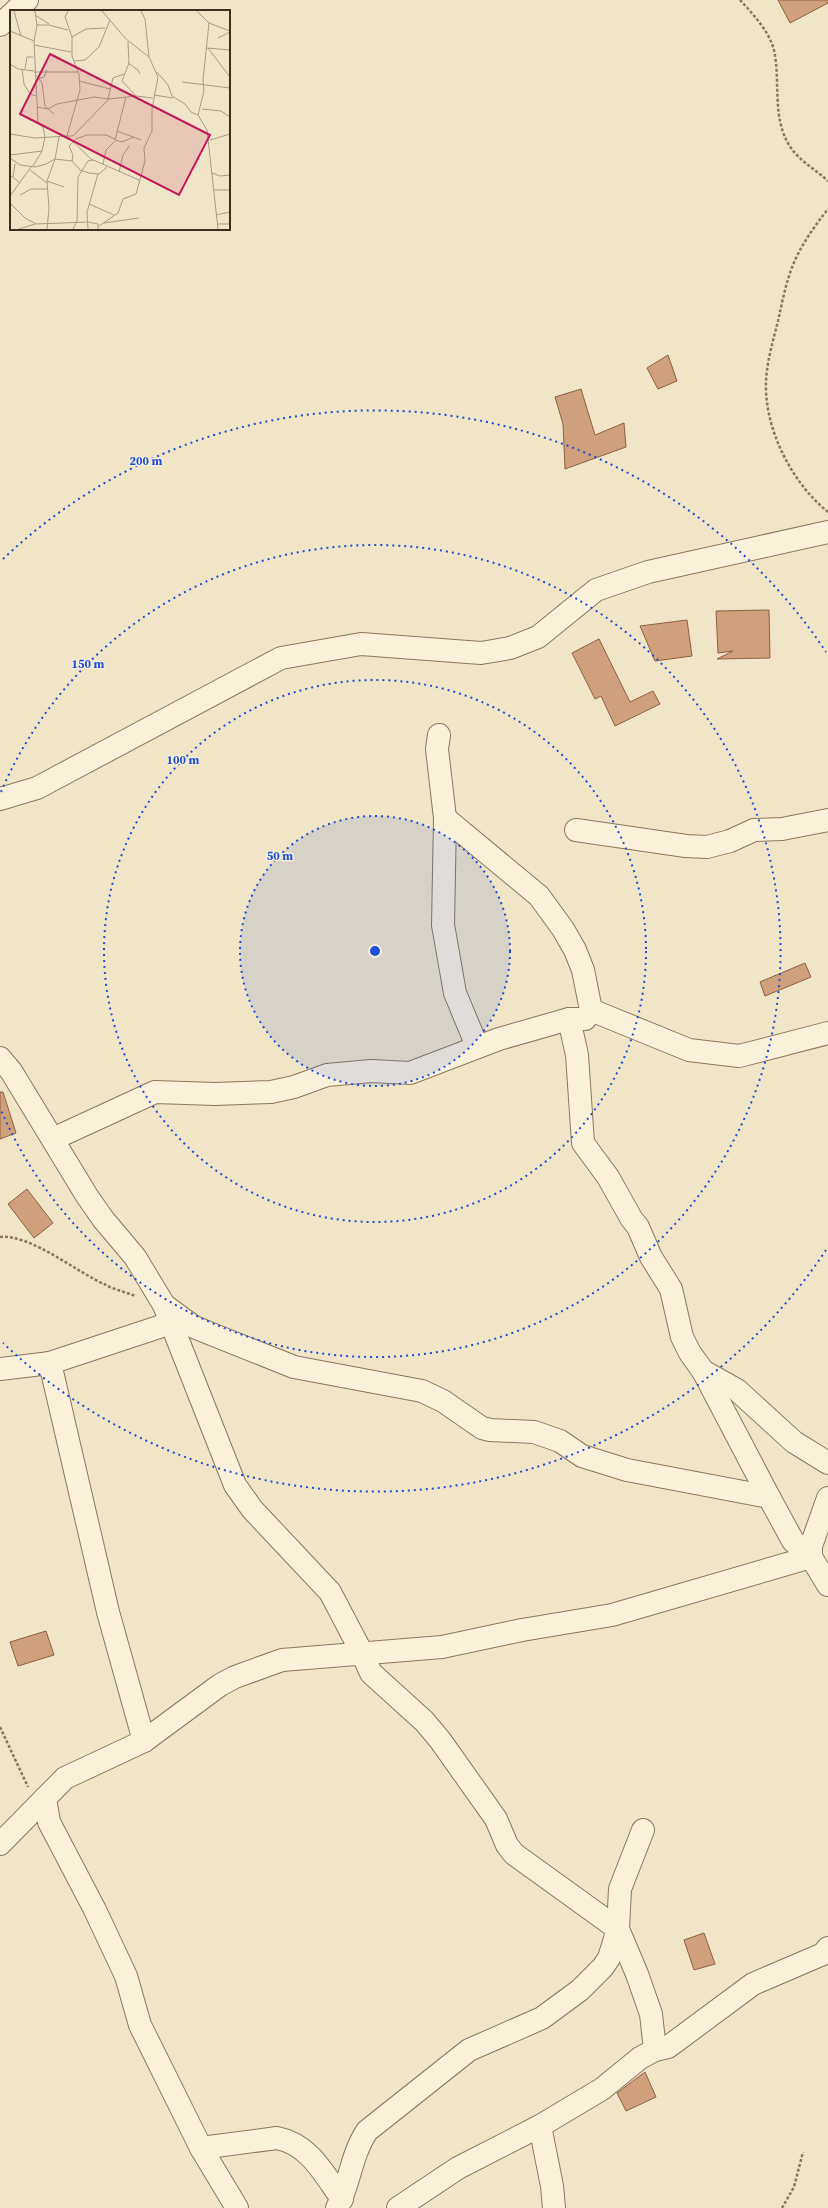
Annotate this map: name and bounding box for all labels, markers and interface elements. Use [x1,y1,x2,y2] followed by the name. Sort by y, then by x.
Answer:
[10,10,230,230] inset map
[130,453,163,469] text: 200 m
[72,656,105,672] text: 150 m
[167,752,200,768] text: 100 m
[267,848,293,864] text: 50 m
[368,944,382,958] centre of rings

